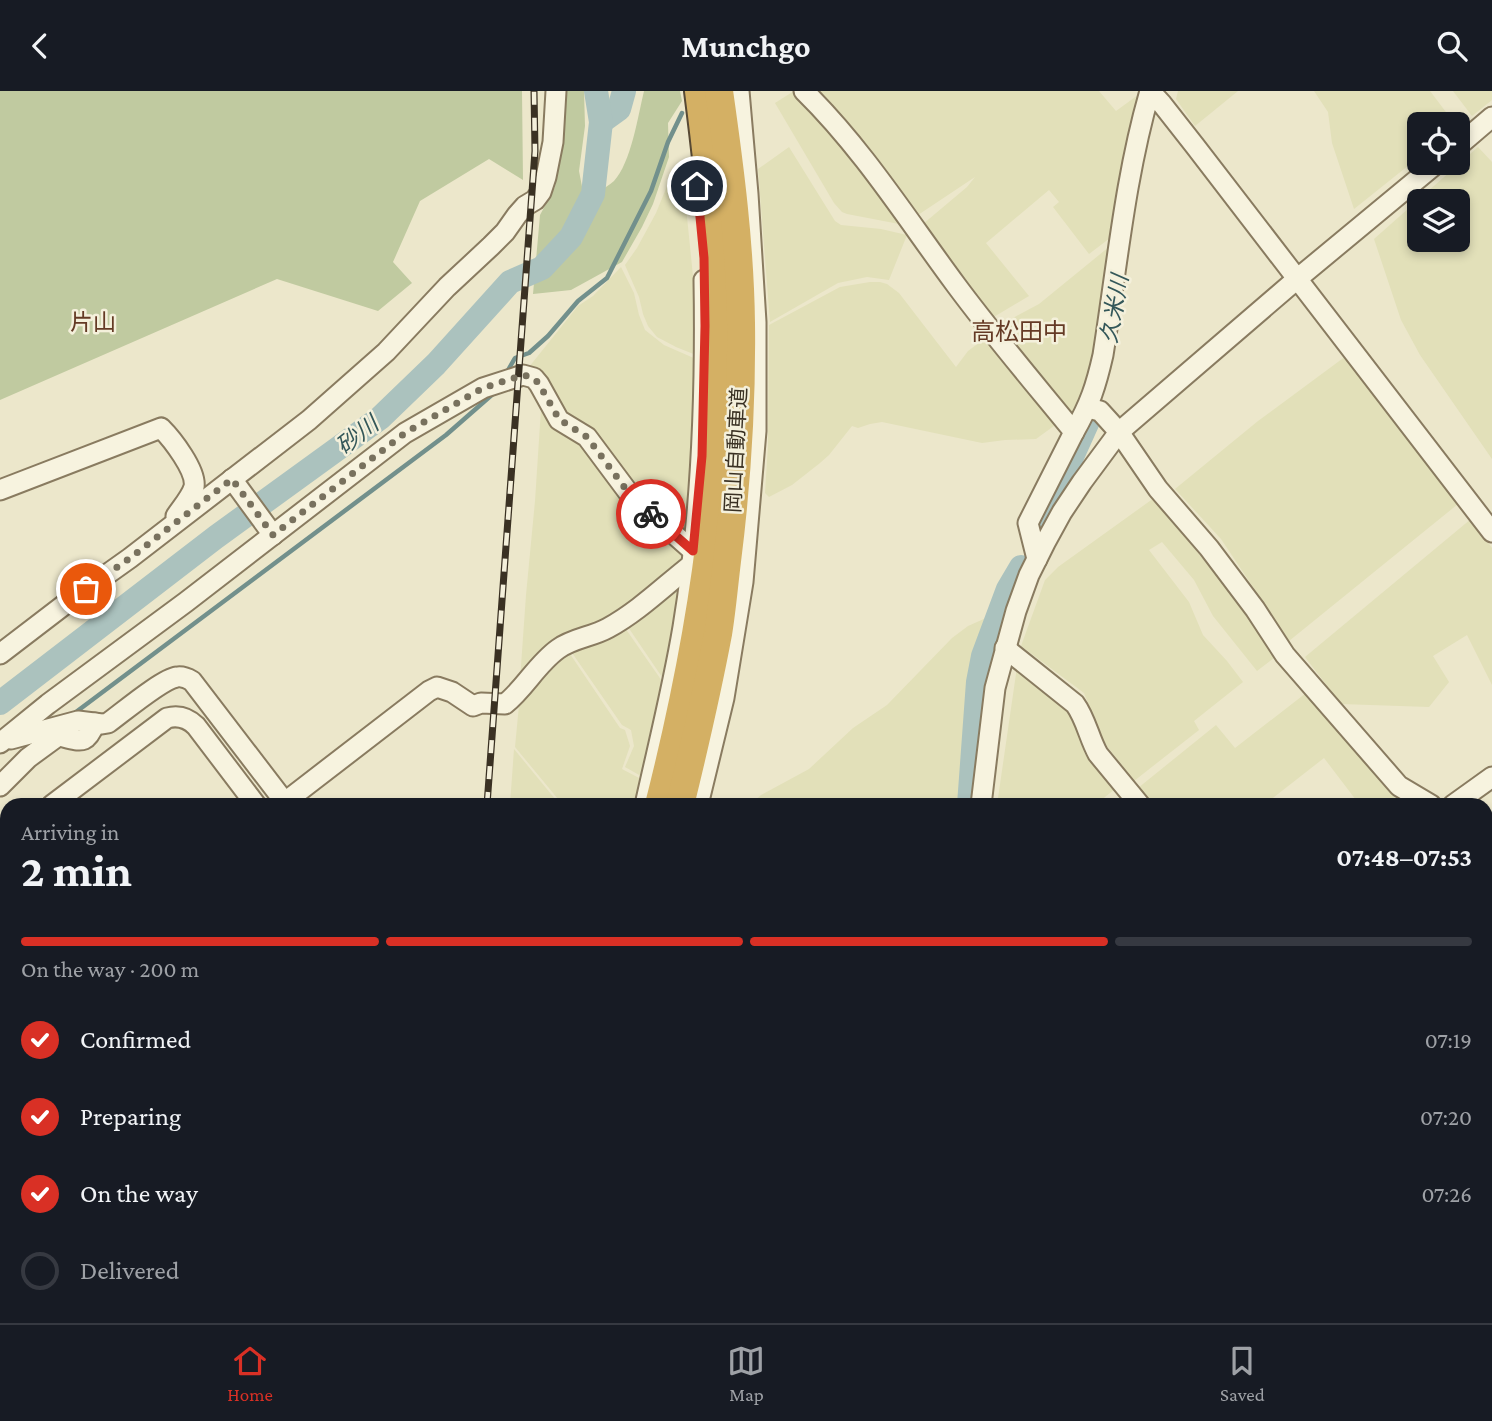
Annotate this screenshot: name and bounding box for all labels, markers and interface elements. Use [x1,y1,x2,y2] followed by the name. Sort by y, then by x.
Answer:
[21,27,59,65] icon: back
[1433,27,1471,65] icon: search
[681,28,811,64] text: Munchgo
[1407,112,1470,252] map controls
[1407,112,1470,175] button: locate
[667,156,727,216] pin
[678,167,716,205] icon: home
[1407,189,1470,252] button: layers
[1095,270,1133,345] water label: 久米川
[70,309,116,335] district label: 片山
[971,318,1067,345] district label: 高松田中
[721,386,751,514] street label: 岡山自動車道
[331,409,385,459] water label: 砂川
[616,479,686,549] courier
[632,495,670,533] icon: bike
[56,559,116,619] pin
[67,570,105,608] icon: bag
[21,819,119,845] text: Arriving in
[1336,843,1472,872] text: 07:48–07:53
[21,845,132,896] text: 2 min
[21,956,199,982] text: On the way · 200 m
[21,1021,59,1059] icon: check
[80,1025,191,1054] text: Confirmed
[1425,1027,1472,1053] text: 07:19
[21,1098,59,1136] icon: check
[80,1102,181,1131] text: Preparing
[1420,1104,1472,1130] text: 07:20
[21,1175,59,1213] icon: check
[80,1179,198,1208] text: On the way
[1421,1181,1472,1207] text: 07:26
[80,1256,179,1285] text: Delivered
[227,1342,273,1405] tab: Home
[727,1342,765,1405] tab: Map
[1220,1342,1265,1405] tab: Saved

